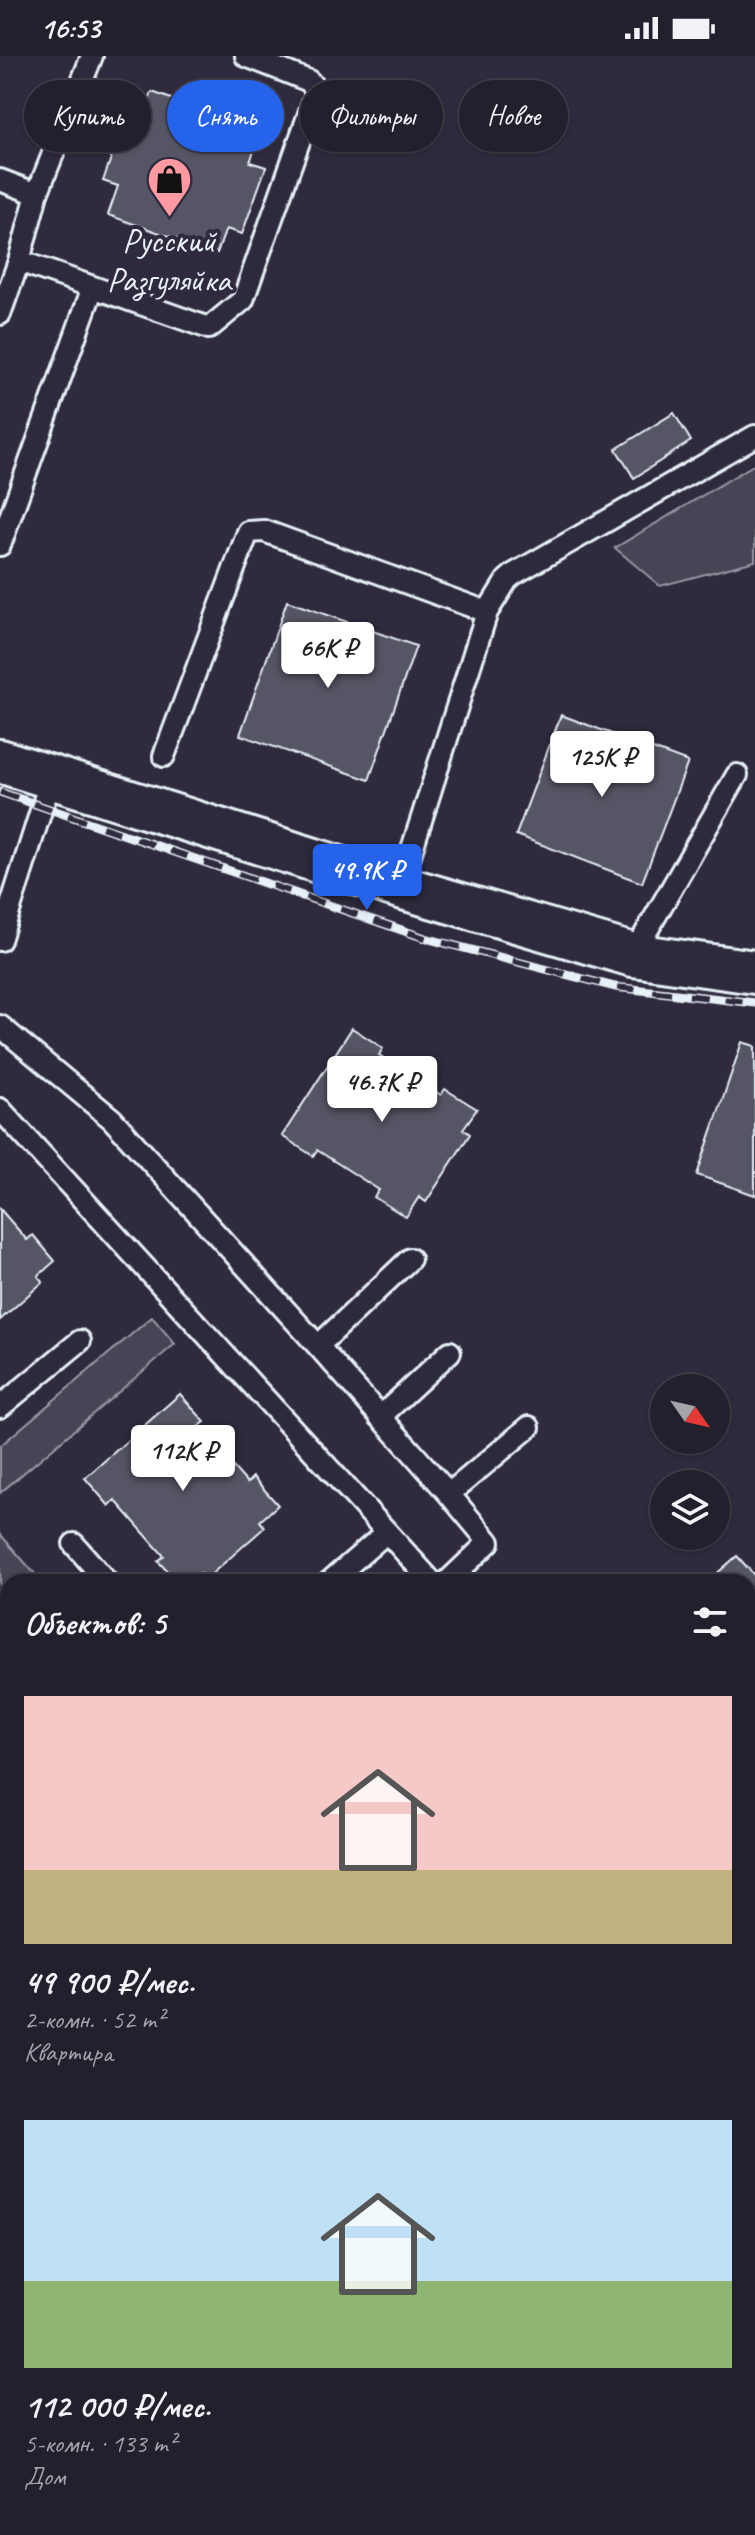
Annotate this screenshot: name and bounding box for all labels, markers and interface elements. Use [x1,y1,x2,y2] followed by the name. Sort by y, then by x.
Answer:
[40,9,100,47] text: 16:53
[24,80,151,152] chip: Купить
[167,80,284,152] chip: Снять
[300,80,443,152] chip: Фильтры
[459,80,568,152] chip: Новое
[145,156,193,219] shop icon: Русский Разгуляйка
[107,219,233,301] place label: Русский Разгуляйка
[272,622,384,690] pin: 66K ₽
[299,631,357,664] text: 66K ₽
[537,731,667,799] pin: 125K ₽
[568,740,636,773] text: 125K ₽
[293,844,441,912] pin: 49.9K ₽
[331,853,403,886] text: 49.9K ₽
[308,1056,456,1124] pin: 46.7K ₽
[345,1065,419,1098] text: 46.7K ₽
[650,1374,730,1454] north arrow
[650,1374,730,1550] map controls
[118,1425,248,1493] pin: 112K ₽
[149,1434,217,1467] text: 112K ₽
[650,1470,730,1550] button: layers
[688,1600,732,1644] icon: filters
[24,1601,166,1644] text: Объектов: 5
[306,1748,450,1892] icon: home
[24,1960,194,2003] text: 49 900 ₽/мес.
[24,2003,164,2036] text: 2-комн. · 52 m²
[24,2036,113,2069] text: Квартира
[306,2172,450,2316] icon: home
[24,2384,211,2427] text: 112 000 ₽/мес.
[24,2427,176,2460] text: 5-комн. · 133 m²
[24,2460,66,2493] text: Дом

